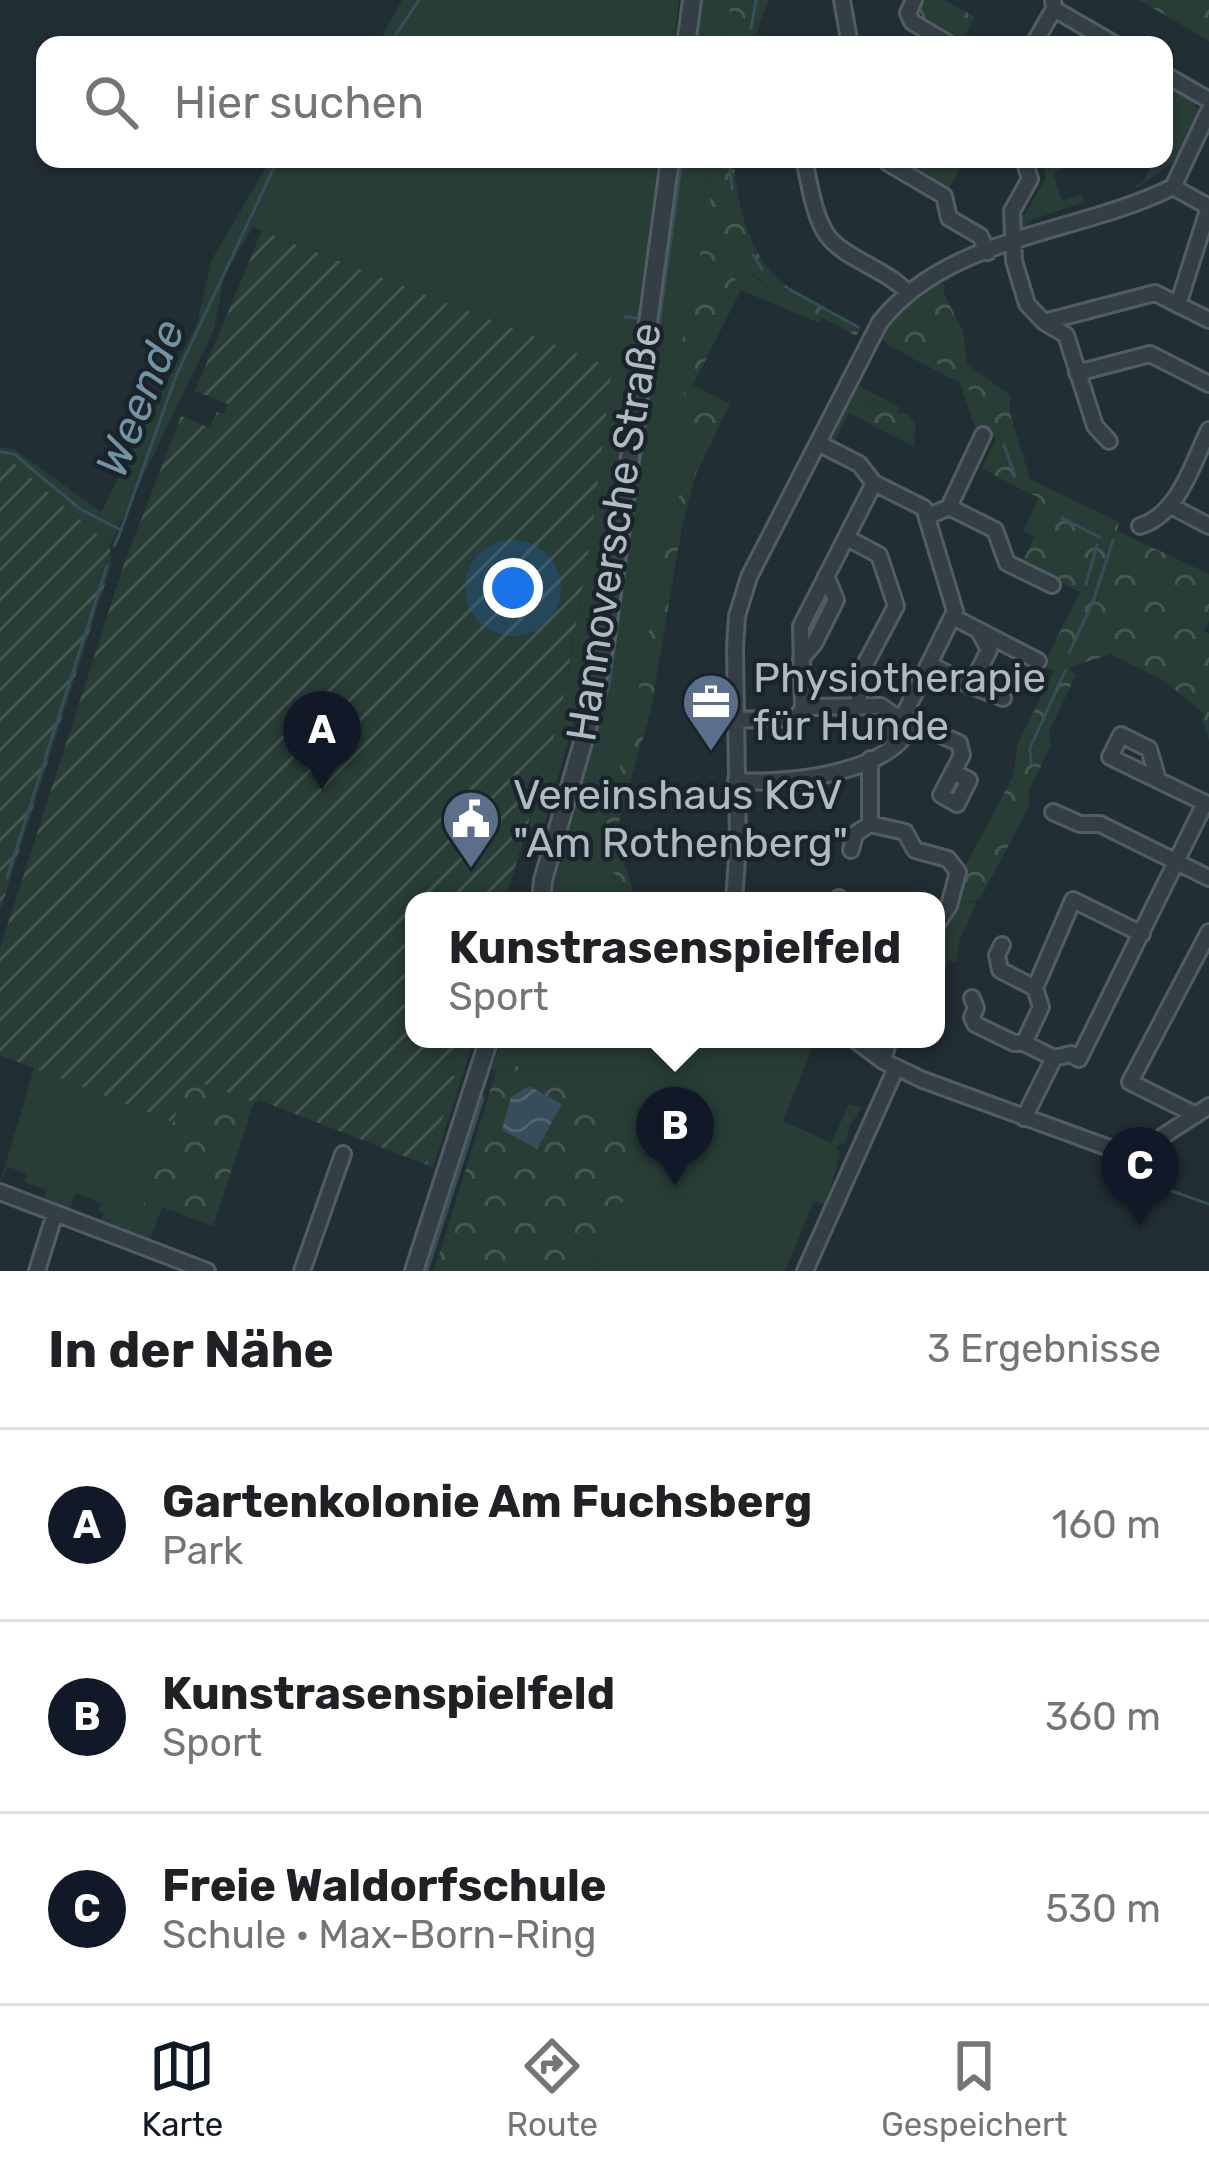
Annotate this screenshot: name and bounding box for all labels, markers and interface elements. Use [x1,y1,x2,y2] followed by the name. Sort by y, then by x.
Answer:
[36,36,1173,168] search box
[78,69,144,135] icon: search
[174,76,424,129] text: Hier suchen
[85,312,195,484] water label: Weende
[556,319,672,745] street label: Hannoversche Straße
[483,558,543,618] your location
[753,653,1046,751] place label: Physiotherapie für Hunde
[680,671,742,753] office icon: Physiotherapie für Hunde
[283,691,361,790] pin: A
[513,770,848,868] place label: Vereinshaus KGV "Am Rothenberg"
[440,788,502,870] public building icon: Vereinshaus KGV "Am Rothenberg"
[405,892,945,1048] popup
[448,921,902,974] text: Kunstrasenspielfeld
[448,974,548,1020] text: Sport
[636,1087,714,1186] pin: B
[1101,1127,1179,1226] pin: C
[48,1319,334,1380] text: In der Nähe
[927,1326,1161,1372] text: 3 Ergebnisse
[162,1475,812,1528] text: Gartenkolonie Am Fuchsberg
[73,1502,101,1548] text: A
[1052,1502,1161,1548] text: 160 m
[162,1528,243,1574] text: Park
[162,1667,615,1720] text: Kunstrasenspielfeld
[73,1694,101,1740] text: B
[1045,1694,1161,1740] text: 360 m
[162,1720,262,1766] text: Sport
[162,1859,607,1912] text: Freie Waldorfschule
[73,1886,101,1932] text: C
[1045,1886,1161,1932] text: 530 m
[162,1912,597,1958] text: Schule · Max-Born-Ring
[142,2033,223,2144] tab: Karte
[506,2033,598,2144] tab: Route
[881,2033,1067,2144] tab: Gespeichert

